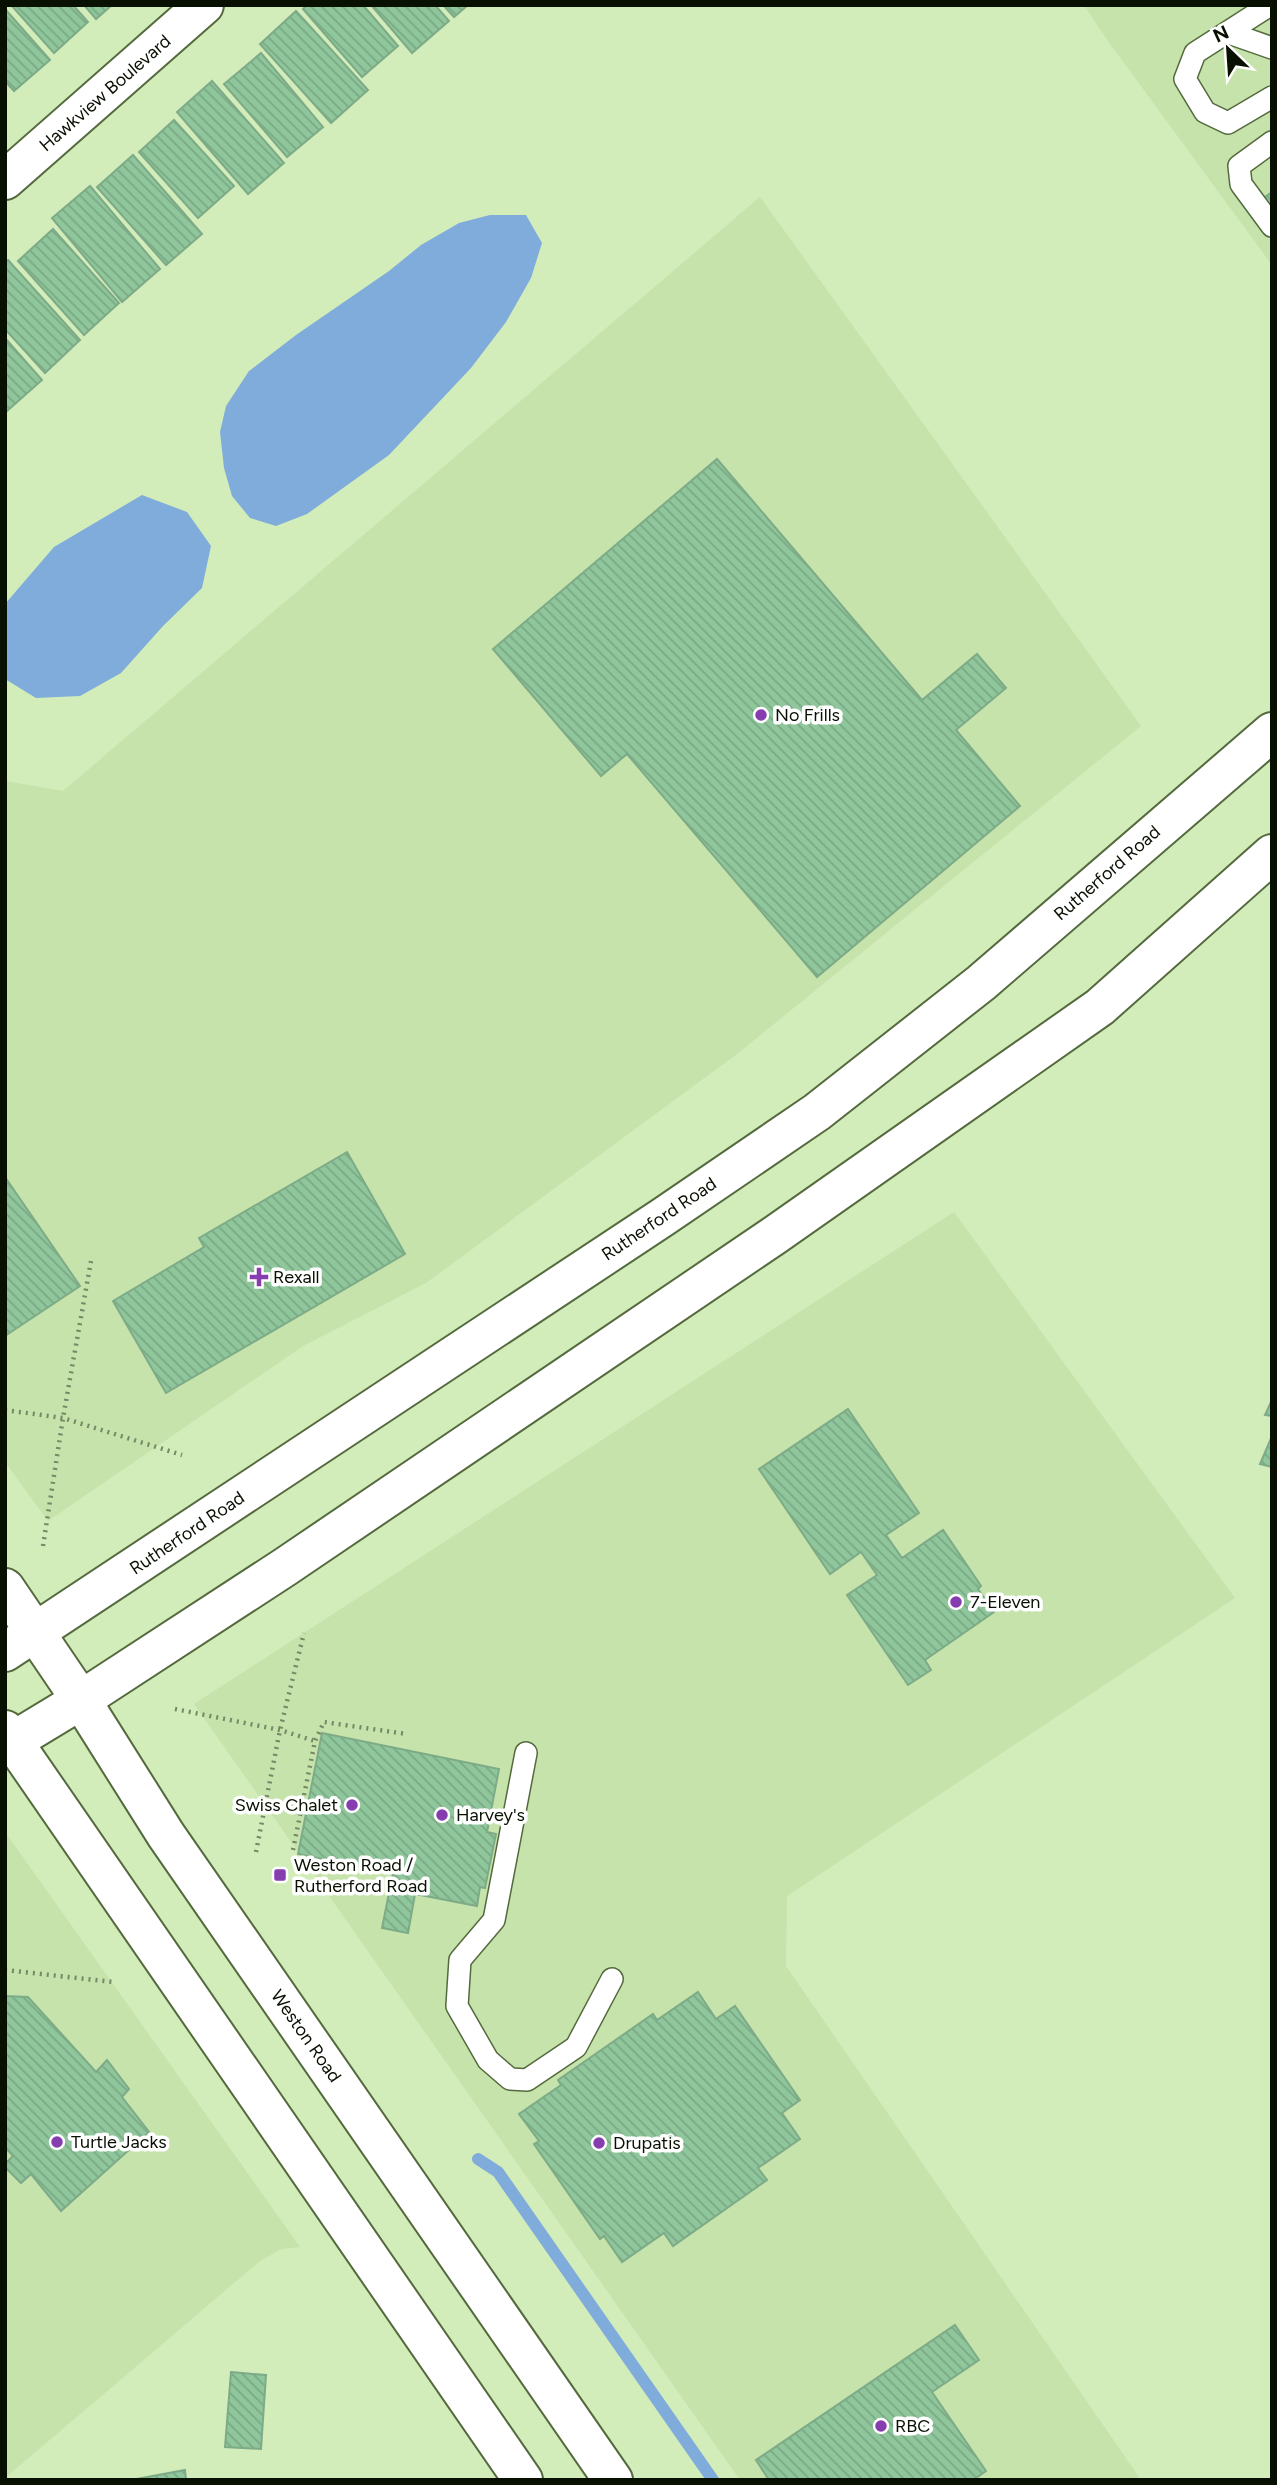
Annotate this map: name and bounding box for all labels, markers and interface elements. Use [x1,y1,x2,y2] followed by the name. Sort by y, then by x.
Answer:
[1193,14,1263,84] north arrow
[1210,21,1233,48] text: N
[35,30,175,156] street label: Hawkview Boulevard
[775,704,840,726] place label: No Frills
[753,707,769,723] marker: No Frills
[1049,821,1165,925] street label: Rutherford Road
[597,1173,721,1265] street label: Rutherford Road
[273,1266,320,1288] place label: Rexall
[251,1269,267,1285] marker: Rexall
[125,1487,249,1579] street label: Rutherford Road
[970,1591,1040,1613] place label: 7-Eleven
[948,1594,964,1610] marker: 7-Eleven
[235,1794,338,1816] place label: Swiss Chalet
[344,1797,360,1813] marker: Swiss Chalet
[456,1804,525,1826] place label: Harvey's
[434,1807,450,1823] marker: Harvey's
[294,1854,428,1897] place label: Weston Road / Rutherford Road
[272,1867,288,1883] marker: Weston Road / Rutherford Road
[266,1986,346,2086] street label: Weston Road
[71,2131,167,2153] place label: Turtle Jacks
[613,2132,681,2154] place label: Drupatis
[49,2134,65,2150] marker: Turtle Jacks
[591,2135,607,2151] marker: Drupatis
[895,2415,930,2437] place label: RBC
[873,2418,889,2434] marker: RBC

